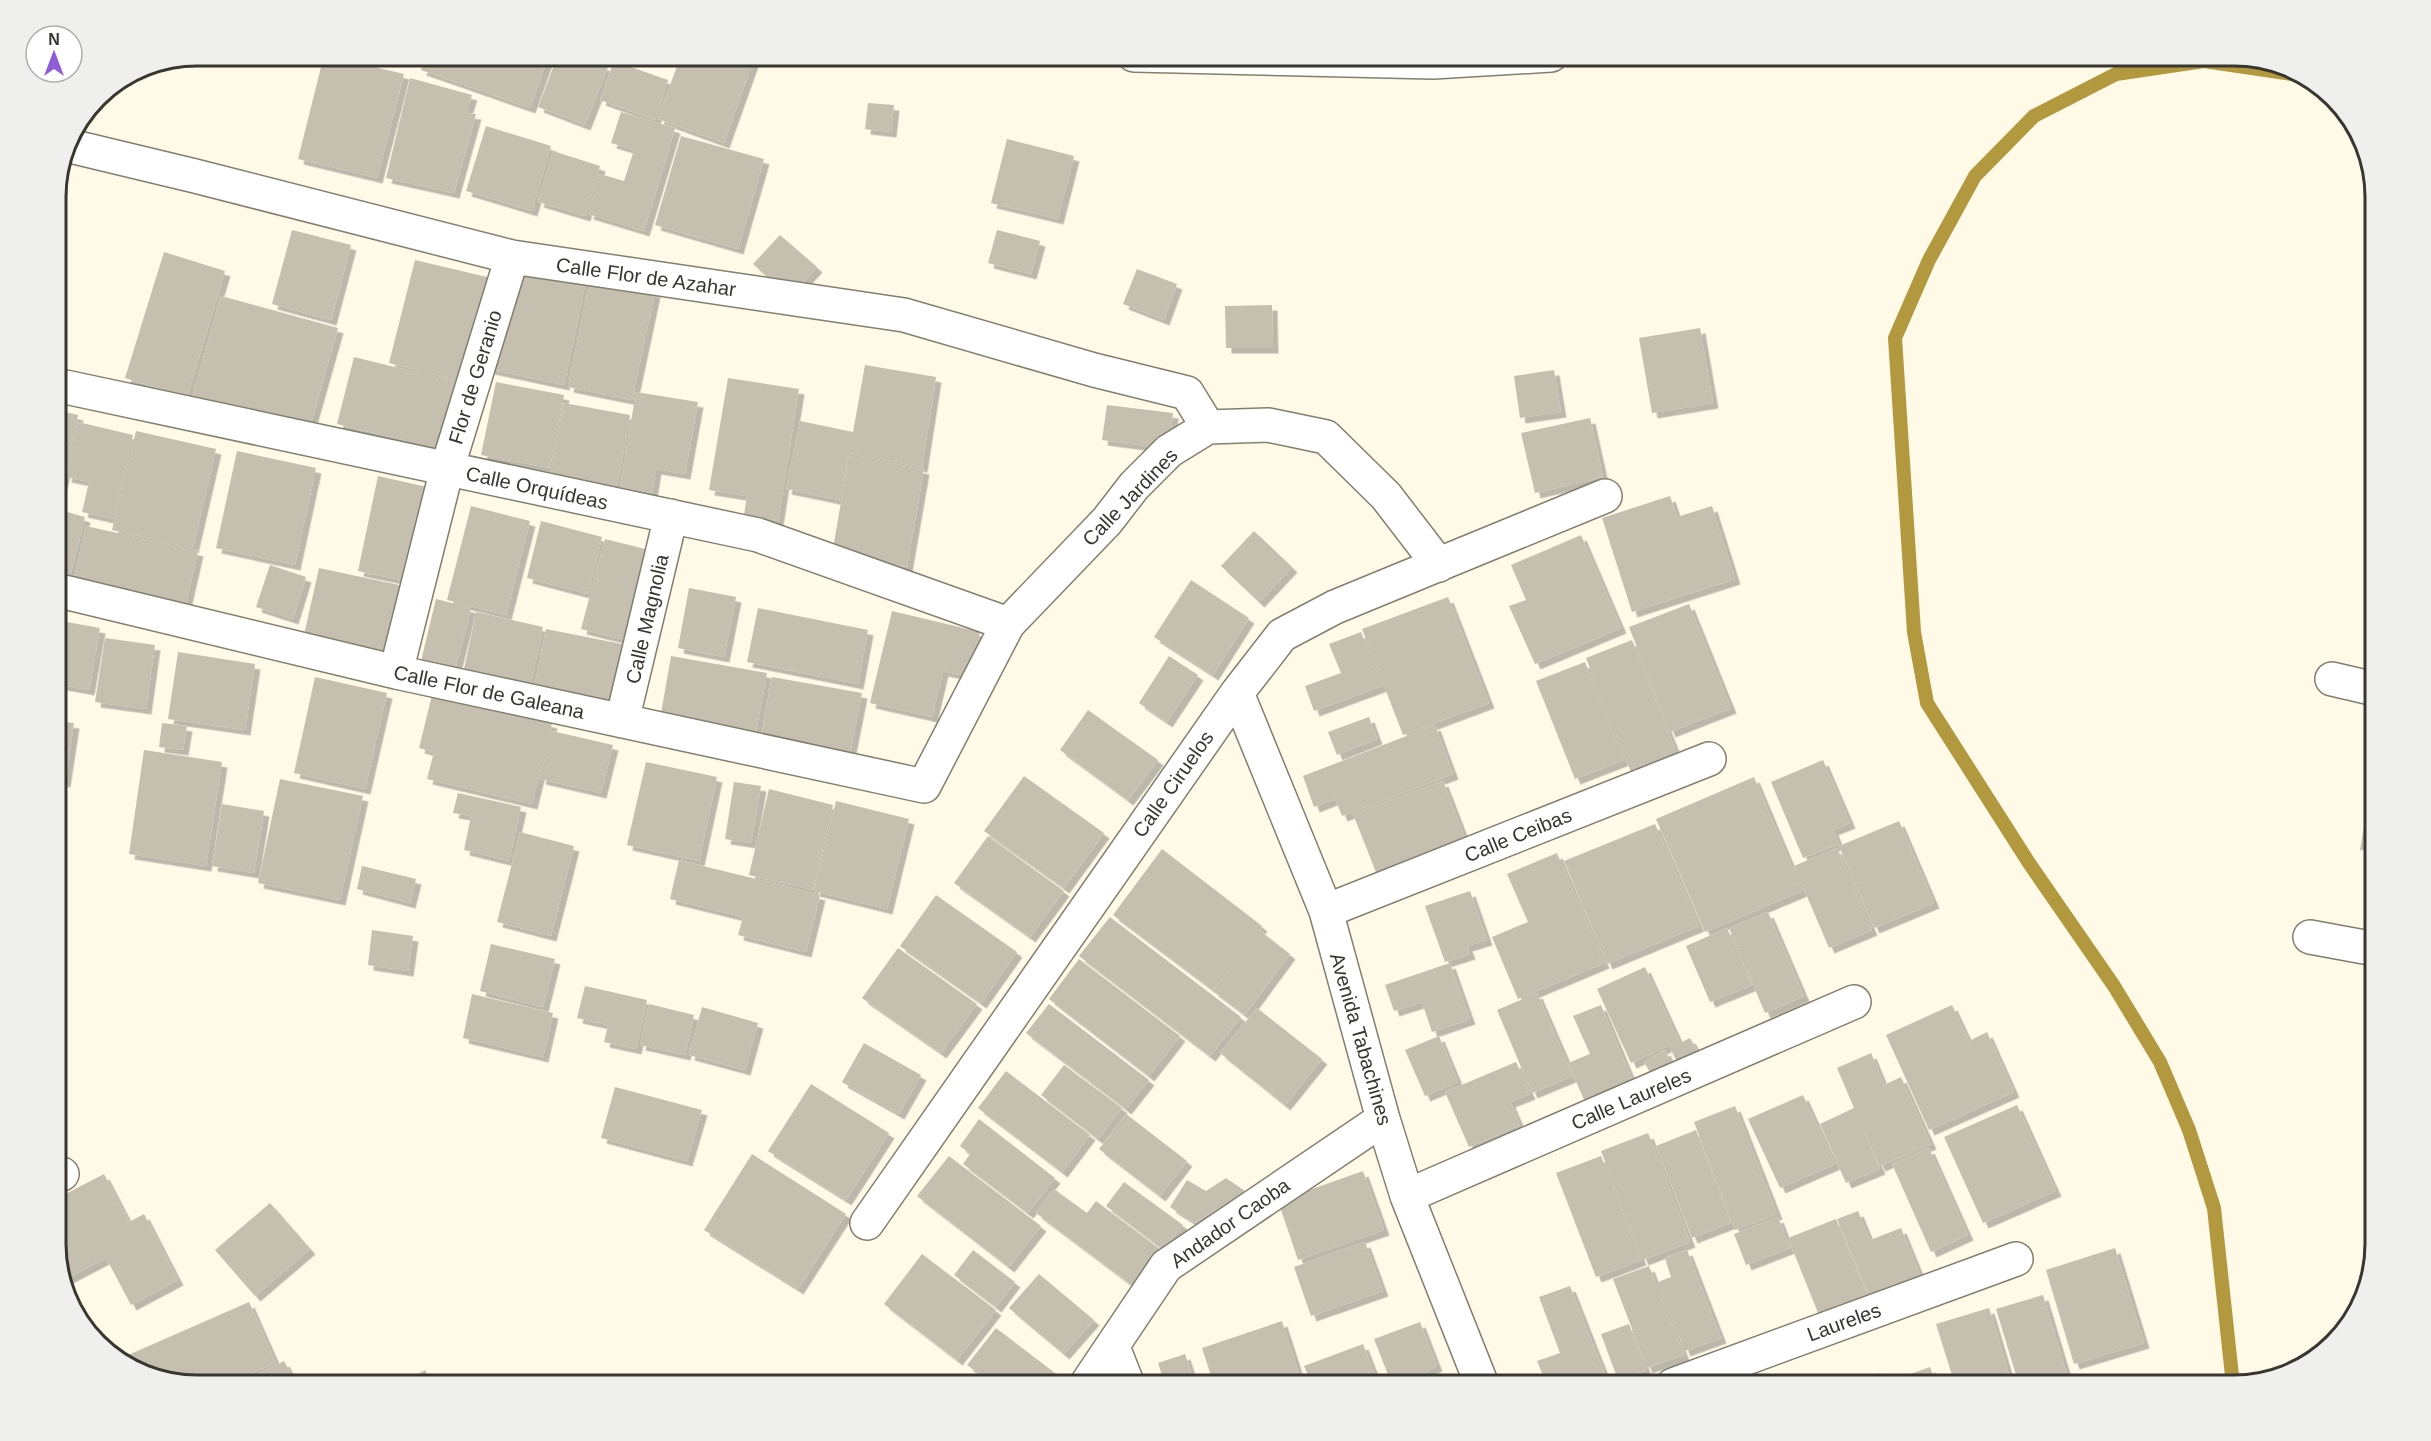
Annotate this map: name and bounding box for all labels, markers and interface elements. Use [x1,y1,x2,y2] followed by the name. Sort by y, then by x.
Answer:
[24,24,84,84] north arrow
[48,31,60,48] text: N
[555,253,738,301] street label: Calle Flor de Azahar
[444,307,506,447] street label: Flor de Geranio
[1078,444,1182,550] street label: Calle Jardines
[464,462,610,514] street label: Calle Orquídeas
[621,551,673,686] street label: Calle Magnolia
[392,661,587,723] street label: Calle Flor de Galeana
[1128,727,1218,841] street label: Calle Ciruelos
[1461,804,1575,866] street label: Calle Ceibas
[1326,950,1396,1128] street label: Avenida Tabachines
[1568,1064,1694,1134] street label: Calle Laureles
[1166,1173,1294,1272] street label: Andador Caoba
[1804,1299,1884,1345] street label: Laureles

